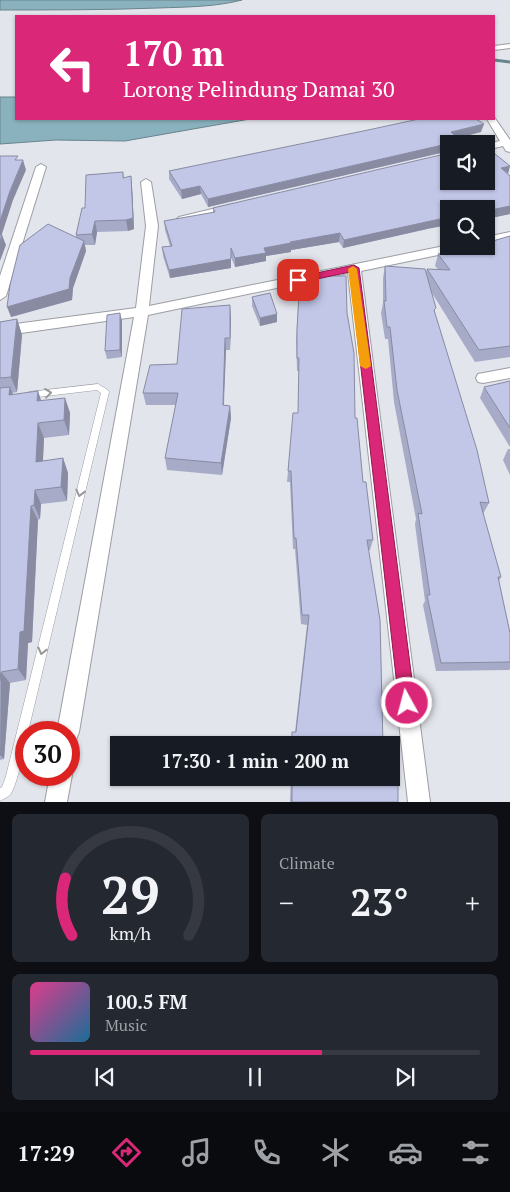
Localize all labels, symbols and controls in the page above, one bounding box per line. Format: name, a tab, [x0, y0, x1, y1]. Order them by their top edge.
text: 170 m	[123, 30, 224, 76]
icon: left	[40, 35, 105, 100]
text: Lorong Pelindung Damai 30	[123, 74, 395, 103]
map controls	[440, 135, 495, 255]
button: sound	[440, 135, 495, 190]
button: search	[440, 200, 495, 255]
pin	[277, 259, 319, 301]
icon: arrive	[284, 266, 312, 294]
one-way arrow	[45, 388, 53, 399]
one-way arrow	[75, 488, 86, 497]
one-way arrow	[37, 646, 48, 655]
position arrow	[380, 676, 432, 728]
speed limit sign: 30	[15, 721, 80, 786]
text: 17:30 · 1 min · 200 m	[161, 748, 349, 773]
text: Climate	[279, 852, 335, 874]
text: 29	[101, 860, 160, 929]
text: 23°	[350, 877, 409, 927]
text: −	[279, 884, 294, 921]
text: +	[465, 884, 480, 921]
text: km/h	[110, 921, 152, 945]
text: 100.5 FM	[105, 989, 187, 1014]
text: Music	[105, 1014, 147, 1036]
icon: previous	[91, 1063, 119, 1091]
icon: pause	[241, 1063, 269, 1091]
icon: next	[391, 1063, 419, 1091]
icon: directions	[109, 1135, 144, 1170]
icon: music	[179, 1135, 214, 1170]
icon: phone	[249, 1135, 284, 1170]
icon: climate	[318, 1135, 353, 1170]
icon: car	[388, 1135, 423, 1170]
icon: filters	[458, 1135, 493, 1170]
text: 17:29	[17, 1138, 75, 1167]

